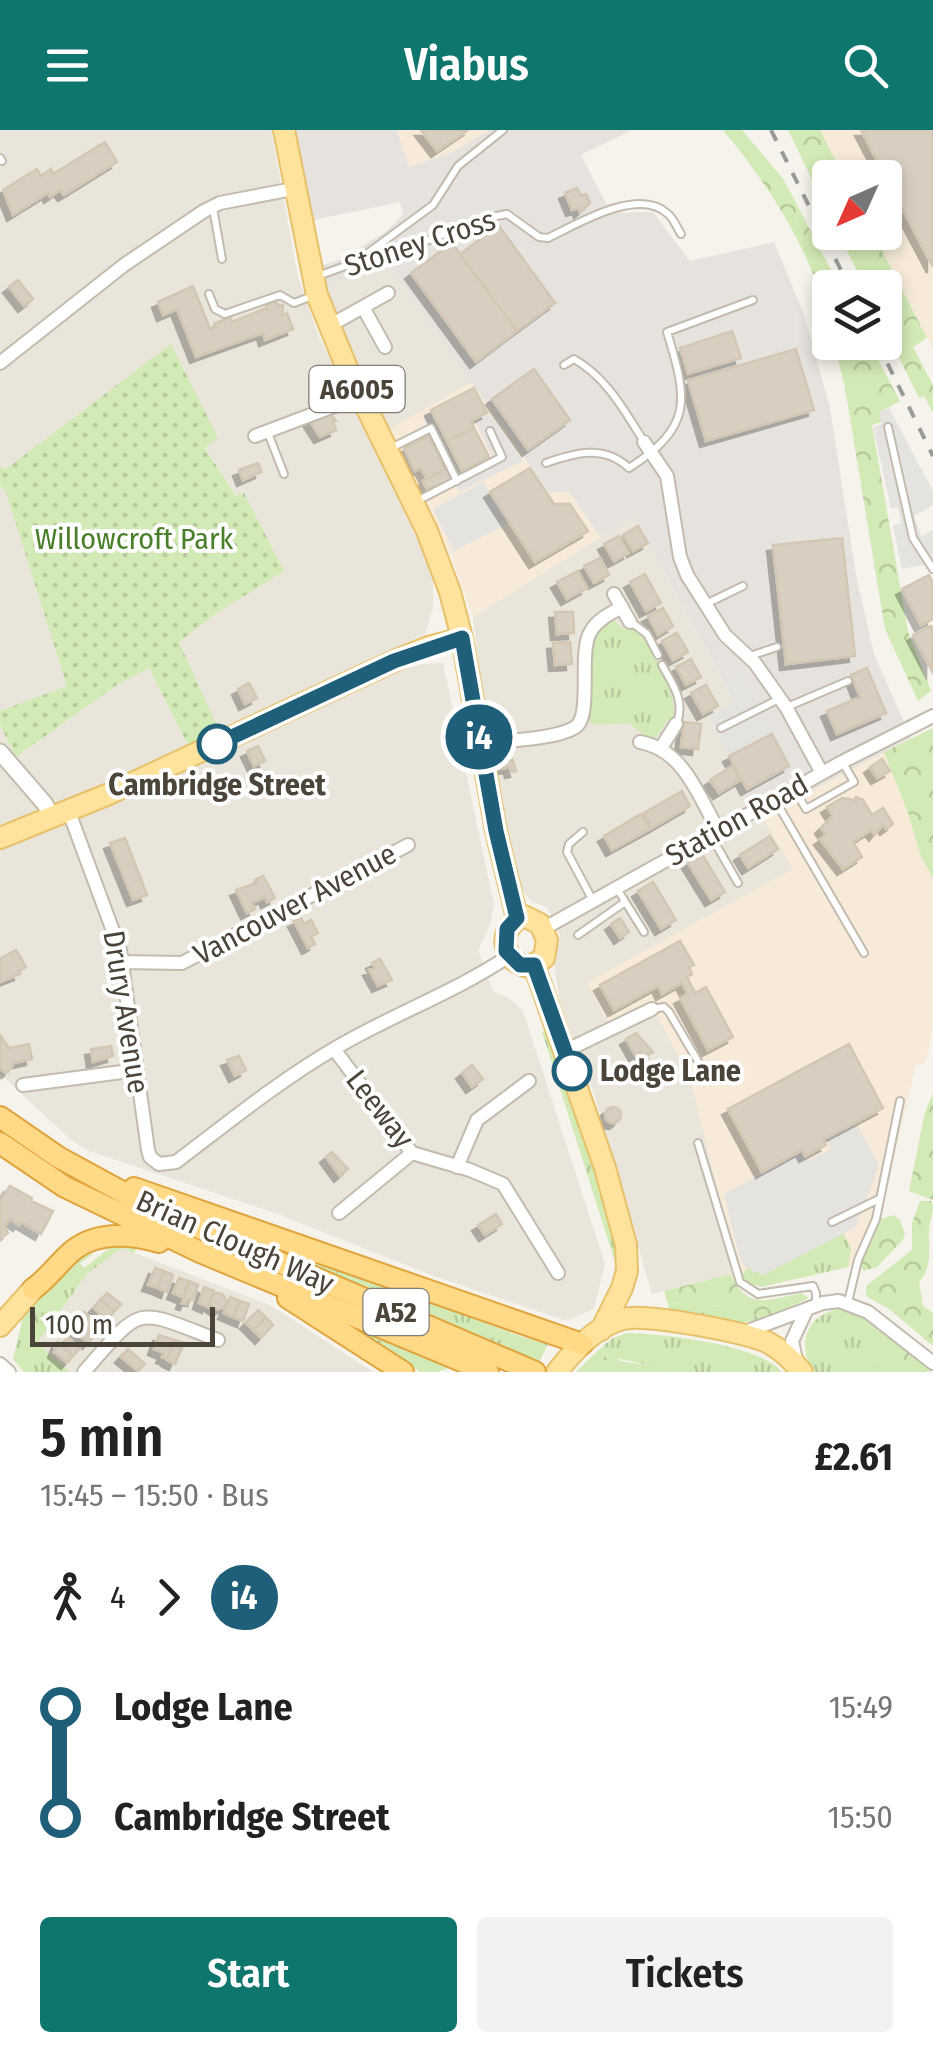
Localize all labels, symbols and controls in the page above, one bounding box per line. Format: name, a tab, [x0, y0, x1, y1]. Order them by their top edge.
icon: menu	[40, 38, 95, 93]
text: Viabus	[404, 38, 529, 92]
icon: search	[838, 38, 893, 93]
north arrow	[812, 160, 902, 250]
map controls	[812, 160, 902, 360]
street label: Stoney Cross	[340, 202, 500, 284]
button: layers	[812, 270, 902, 360]
road number: A6005	[310, 366, 404, 412]
park label: Willowcroft Park	[35, 521, 233, 557]
line badge: i4	[434, 704, 524, 770]
text: i4	[465, 716, 493, 758]
marker: Cambridge Street	[198, 725, 236, 763]
street label: Station Road	[659, 766, 815, 874]
place label: Cambridge Street	[108, 767, 326, 803]
street label: Vancouver Avenue	[188, 836, 402, 972]
street label: Drury Avenue	[95, 928, 157, 1096]
marker: Lodge Lane	[553, 1052, 591, 1090]
place label: Lodge Lane	[600, 1053, 741, 1089]
street label: Leeway	[338, 1063, 422, 1156]
street label: Brian Clough Way	[131, 1182, 340, 1302]
road number: A52	[364, 1289, 428, 1335]
scale bar	[30, 1302, 215, 1346]
text: 100 m	[45, 1308, 113, 1341]
text: 5 min	[40, 1405, 163, 1471]
text: £2.61	[814, 1434, 893, 1480]
text: 15:45 – 15:50 · Bus	[40, 1476, 269, 1514]
icon: walk	[40, 1570, 95, 1625]
icon: forward	[141, 1570, 196, 1625]
text: i4	[231, 1576, 258, 1618]
text: 4	[110, 1578, 126, 1616]
text: Lodge Lane	[114, 1684, 293, 1730]
text: 15:49	[829, 1688, 893, 1726]
text: Cambridge Street	[114, 1794, 390, 1840]
text: 15:50	[828, 1798, 893, 1836]
button: Start	[40, 1917, 457, 2032]
button: Tickets	[477, 1917, 893, 2032]

